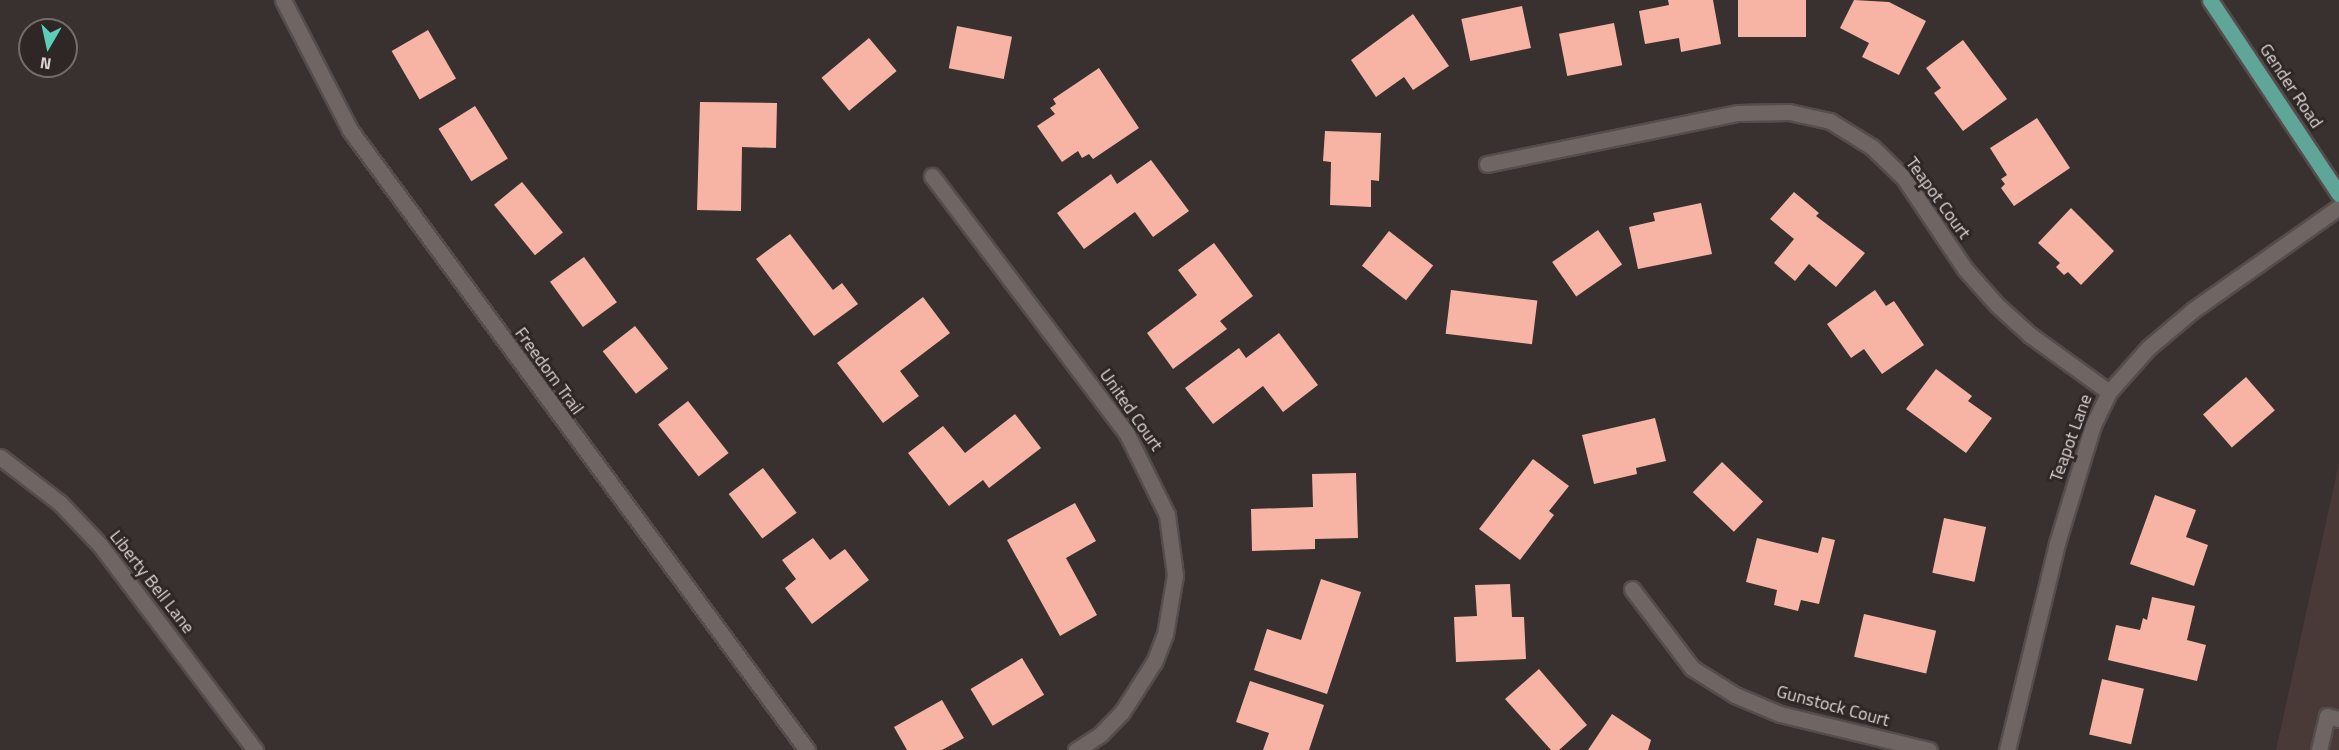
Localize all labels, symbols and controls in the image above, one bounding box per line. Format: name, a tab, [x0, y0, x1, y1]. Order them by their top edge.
north arrow	[18, 18, 78, 78]
street label: Gender Road	[2255, 39, 2327, 133]
text: N	[38, 51, 53, 77]
street label: Teapot Court	[1901, 153, 1975, 243]
street label: Freedom Trail	[510, 323, 588, 419]
street label: United Court	[1095, 365, 1167, 455]
street label: Teapot Lane	[2045, 391, 2097, 485]
street label: Liberty Bell Lane	[105, 526, 199, 638]
street label: Gunstock Court	[1774, 681, 1892, 731]

